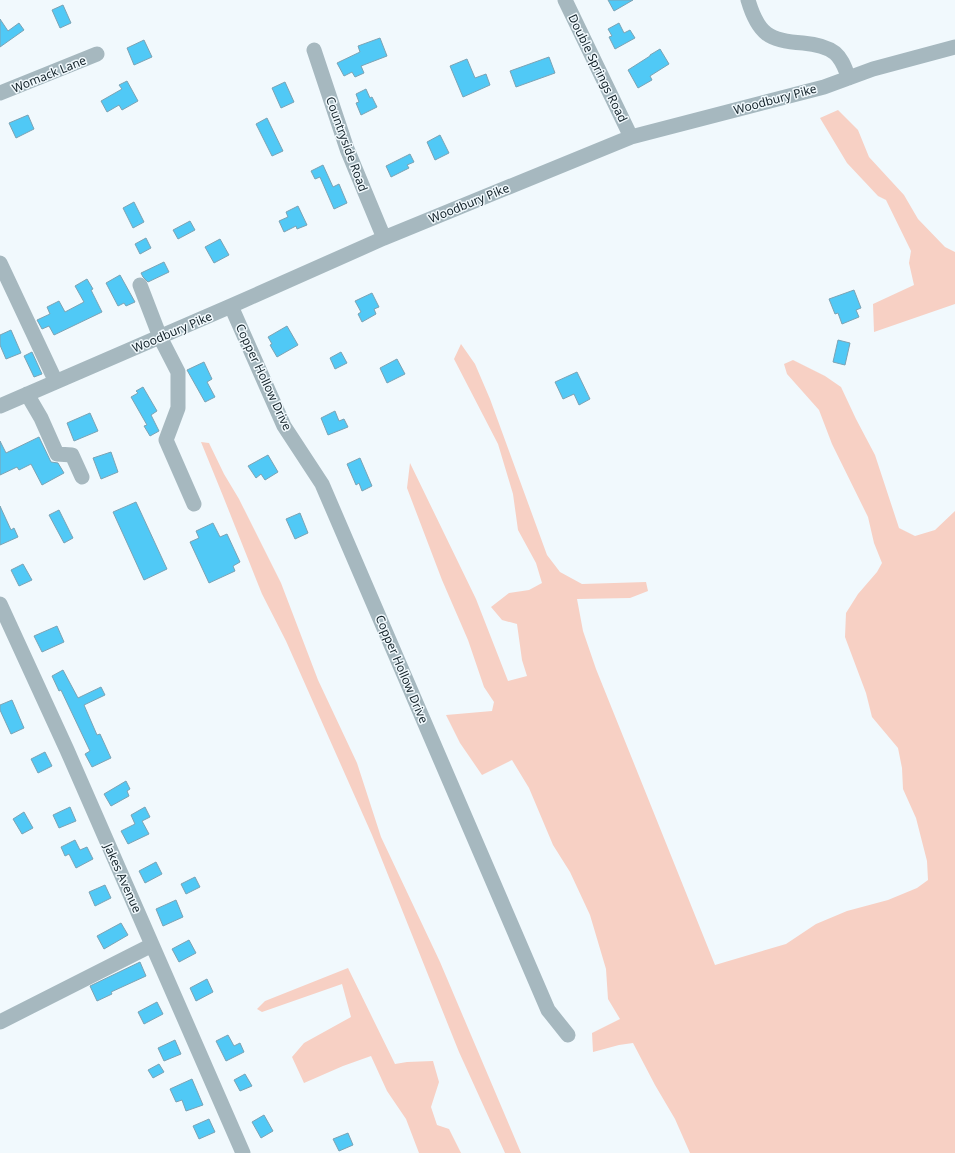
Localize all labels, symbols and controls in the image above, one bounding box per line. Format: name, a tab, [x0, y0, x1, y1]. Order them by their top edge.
street label: Double Springs Road	[564, 11, 632, 125]
street label: Womack Lane	[9, 51, 89, 97]
street label: Woodbury Pike	[732, 80, 819, 118]
street label: Countryside Road	[322, 94, 372, 194]
street label: Woodbury Pike	[426, 179, 512, 227]
street label: Woodbury Pike	[129, 307, 215, 357]
street label: Copper Hollow Drive	[232, 321, 296, 433]
street label: Copper Hollow Drive	[372, 612, 433, 726]
street label: Jakes Avenue	[100, 840, 146, 916]

